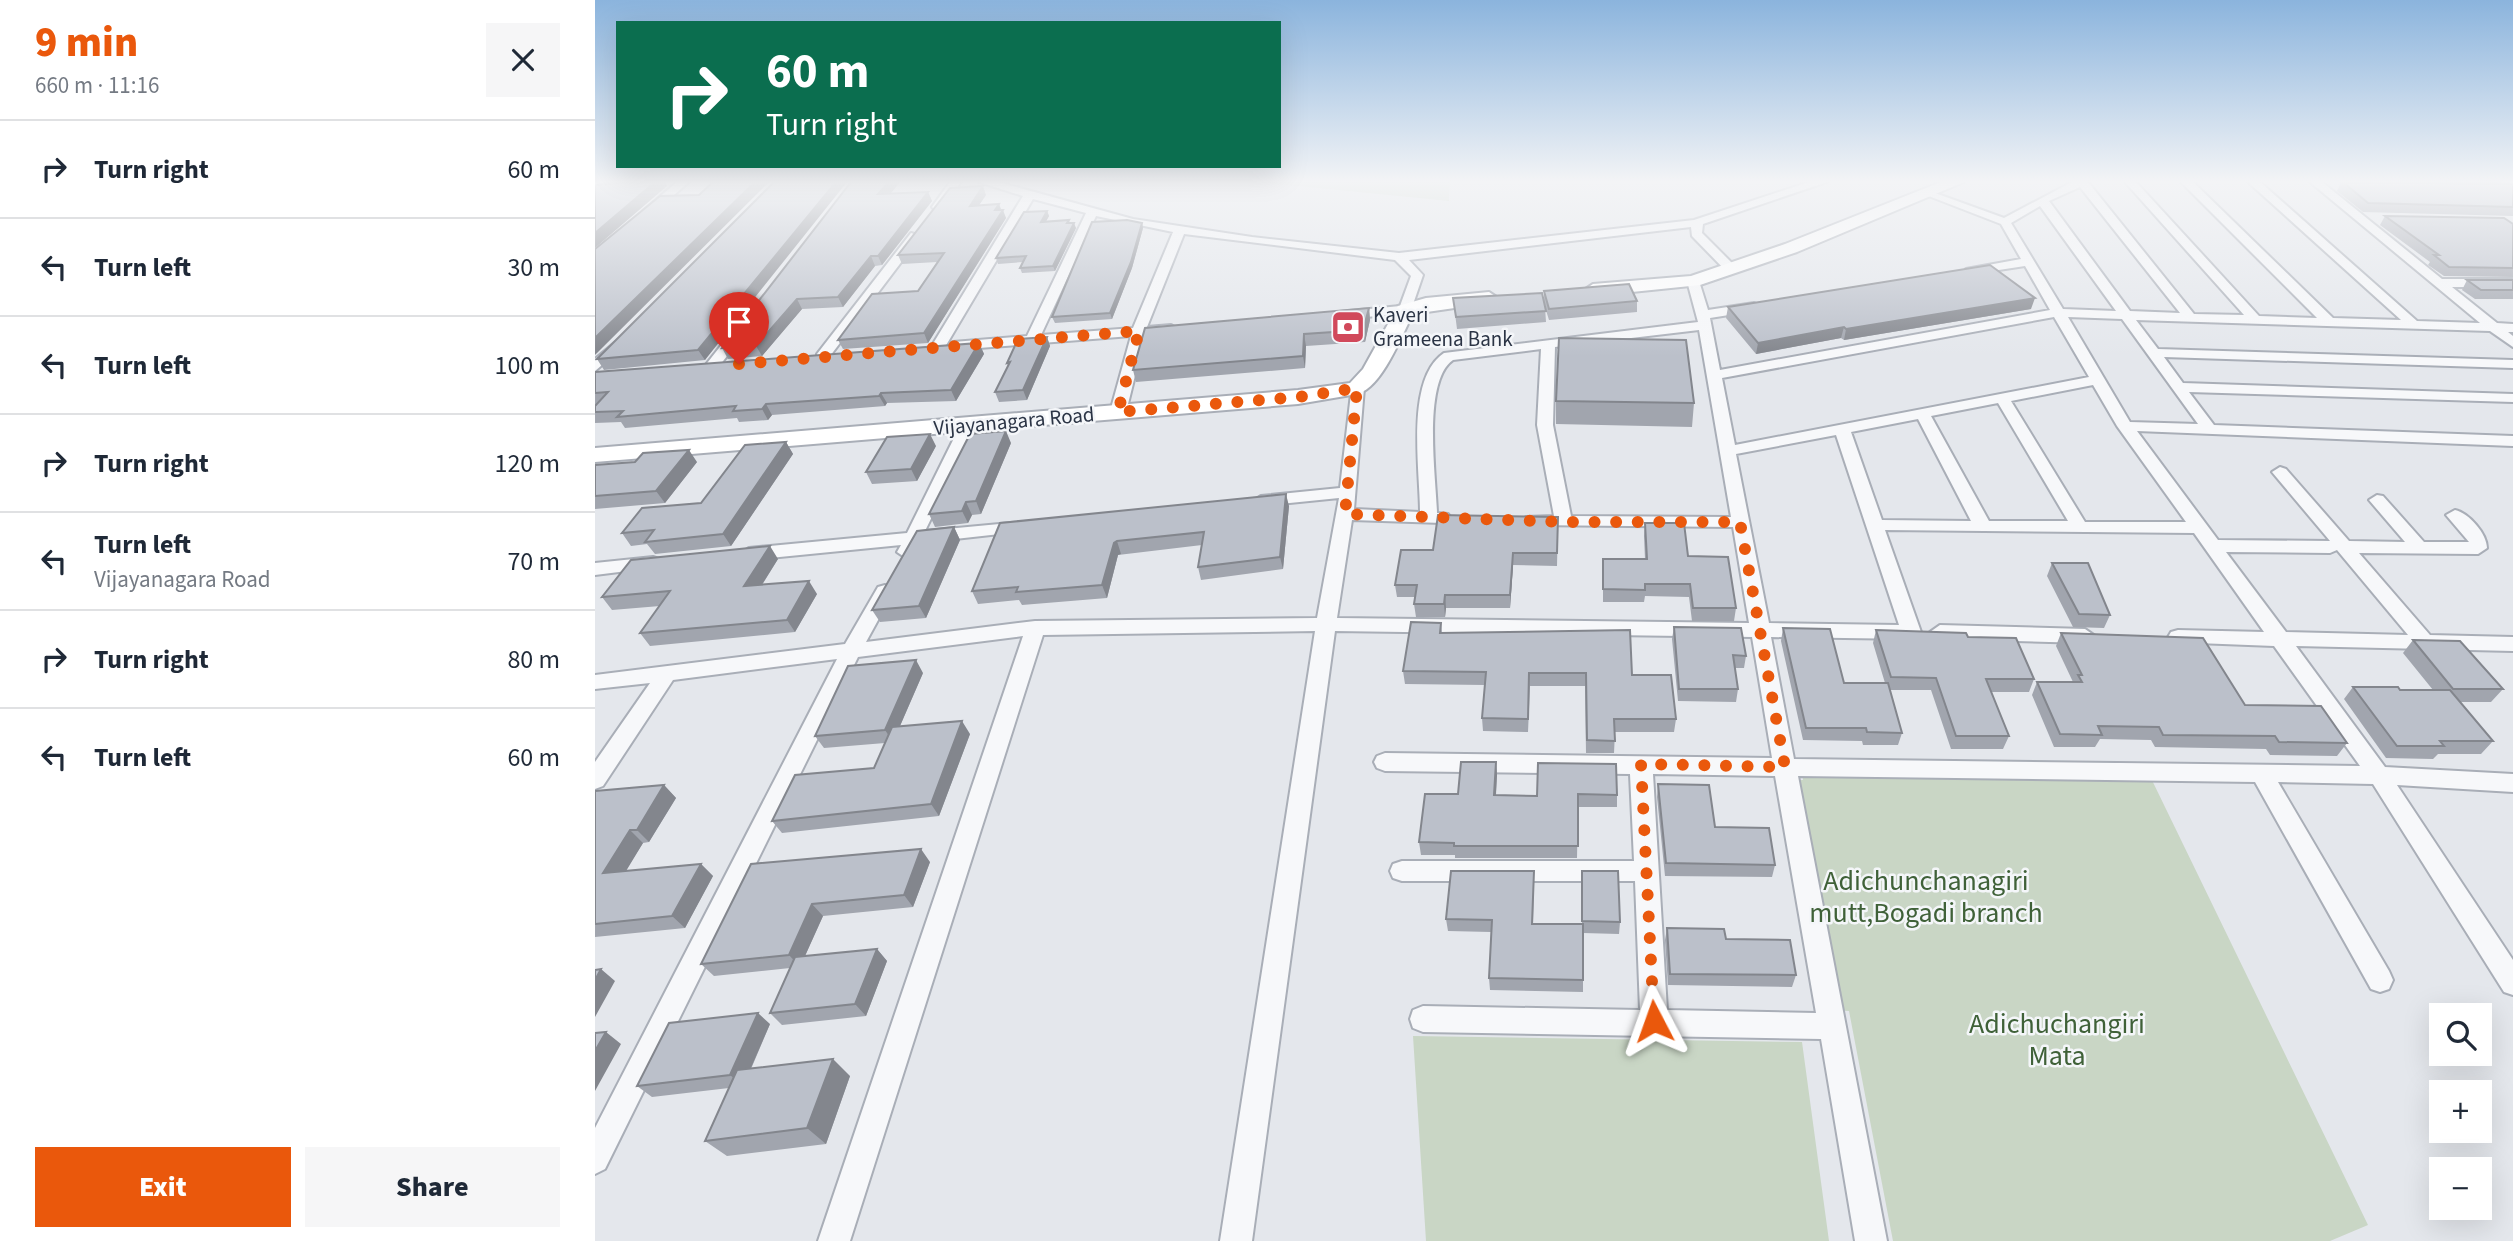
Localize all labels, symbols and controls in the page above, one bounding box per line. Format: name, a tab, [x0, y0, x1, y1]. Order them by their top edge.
text: 9 min	[35, 13, 138, 73]
button: close	[486, 23, 560, 97]
text: 60 m	[766, 37, 870, 107]
icon: right	[651, 49, 742, 140]
text: 660 m · 11:16	[35, 69, 159, 102]
text: Turn right	[766, 102, 897, 148]
icon: right	[35, 150, 73, 188]
text: Turn right	[94, 151, 209, 188]
text: 60 m	[507, 151, 560, 188]
icon: left	[35, 248, 73, 286]
text: Turn left	[94, 249, 191, 286]
text: 30 m	[507, 249, 560, 286]
pin	[709, 292, 769, 364]
place label: Kaveri Grameena Bank	[1373, 300, 1513, 354]
icon: arrive	[720, 303, 758, 341]
bank icon: Kaveri Grameena Bank	[1329, 308, 1367, 346]
icon: left	[35, 346, 73, 384]
text: Turn left	[94, 347, 191, 384]
text: 100 m	[494, 347, 560, 384]
street label: Vijayanagara Road	[932, 399, 1096, 443]
icon: right	[35, 444, 73, 482]
text: Turn right	[94, 445, 209, 482]
text: 120 m	[494, 445, 560, 482]
text: Turn left	[94, 526, 191, 563]
icon: left	[35, 542, 73, 580]
text: 70 m	[507, 543, 560, 580]
text: Vijayanagara Road	[94, 563, 271, 596]
icon: right	[35, 640, 73, 678]
text: Turn right	[94, 641, 209, 678]
text: 80 m	[507, 641, 560, 678]
icon: left	[35, 738, 73, 776]
text: Turn left	[94, 739, 191, 776]
text: 60 m	[507, 739, 560, 776]
park label: Adichunchanagiri mutt,Bogadi branch	[1809, 861, 2043, 933]
position arrow	[1617, 984, 1691, 1058]
map controls	[2429, 1003, 2492, 1220]
button: search	[2429, 1003, 2492, 1066]
park label: Adichuchangiri Mata	[1969, 1004, 2145, 1076]
button: +	[2429, 1080, 2492, 1143]
button: Exit	[35, 1147, 291, 1227]
button: Share	[305, 1147, 560, 1227]
button: −	[2429, 1157, 2492, 1220]

